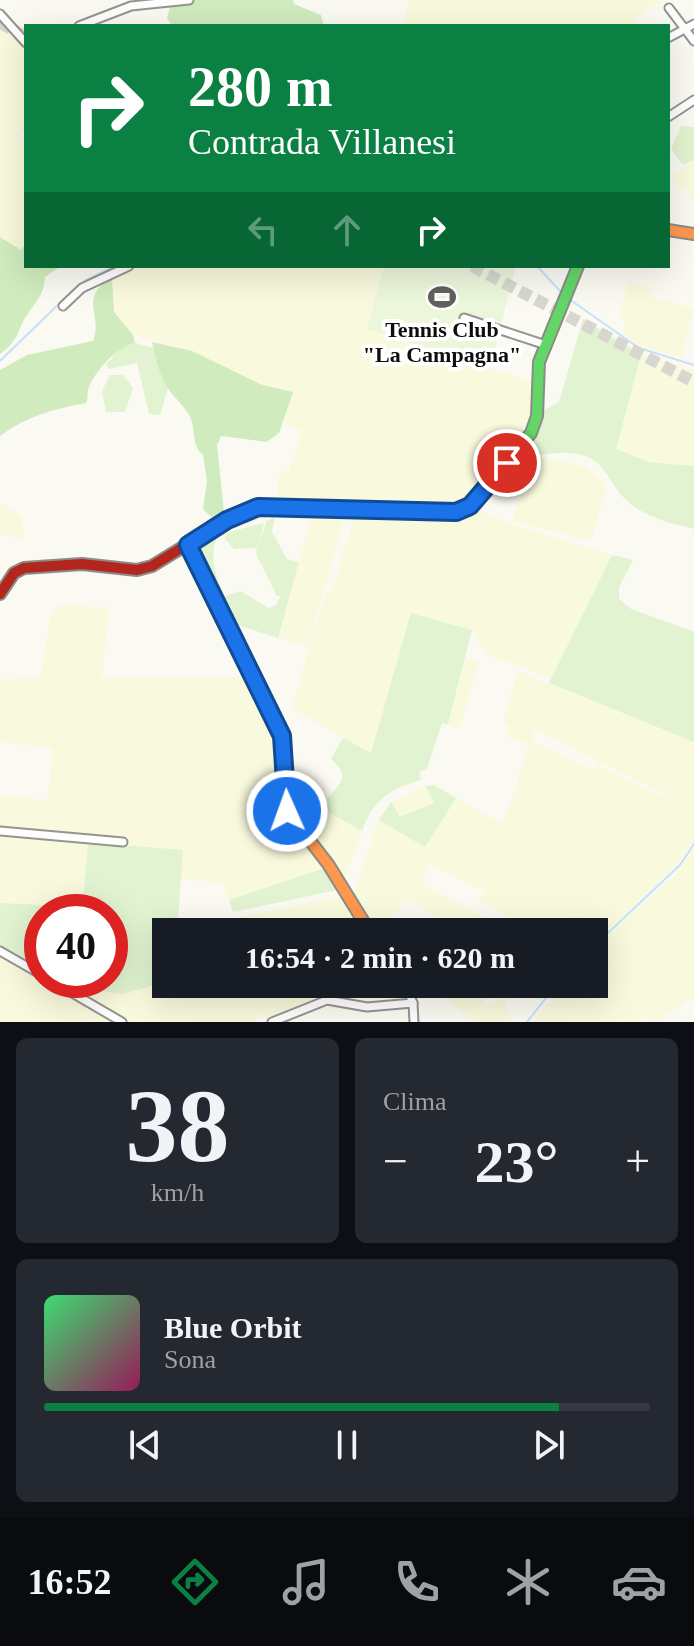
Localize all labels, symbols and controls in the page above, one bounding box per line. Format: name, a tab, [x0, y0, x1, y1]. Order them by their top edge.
icon: right	[56, 56, 160, 160]
text: 280 m	[188, 56, 333, 118]
text: Contrada Villanesi	[188, 122, 456, 162]
icon: left	[241, 208, 285, 252]
icon: ahead	[325, 208, 369, 252]
icon: right	[409, 208, 453, 252]
sports icon: Tennis Club "La Campagna"	[427, 282, 457, 312]
place label: Tennis Club "La Campagna"	[363, 317, 521, 367]
pin	[473, 429, 541, 497]
icon: arrive	[485, 441, 529, 485]
position arrow	[245, 769, 329, 853]
speed limit sign: 40	[24, 894, 128, 998]
text: 16:54 · 2 min · 620 m	[245, 941, 515, 974]
text: 38	[126, 1068, 230, 1183]
text: Clima	[383, 1087, 447, 1116]
text: 23°	[475, 1129, 559, 1195]
text: −	[383, 1137, 408, 1186]
text: +	[625, 1137, 650, 1186]
text: km/h	[151, 1178, 204, 1207]
text: Blue Orbit	[164, 1311, 302, 1344]
text: Sona	[164, 1345, 216, 1374]
icon: previous	[123, 1423, 167, 1467]
icon: pause	[325, 1423, 369, 1467]
icon: next	[527, 1423, 571, 1467]
icon: directions	[167, 1554, 223, 1610]
icon: music	[278, 1554, 334, 1610]
icon: phone	[389, 1554, 445, 1610]
icon: climate	[500, 1554, 556, 1610]
icon: car	[611, 1554, 667, 1610]
text: 16:52	[28, 1562, 112, 1602]

